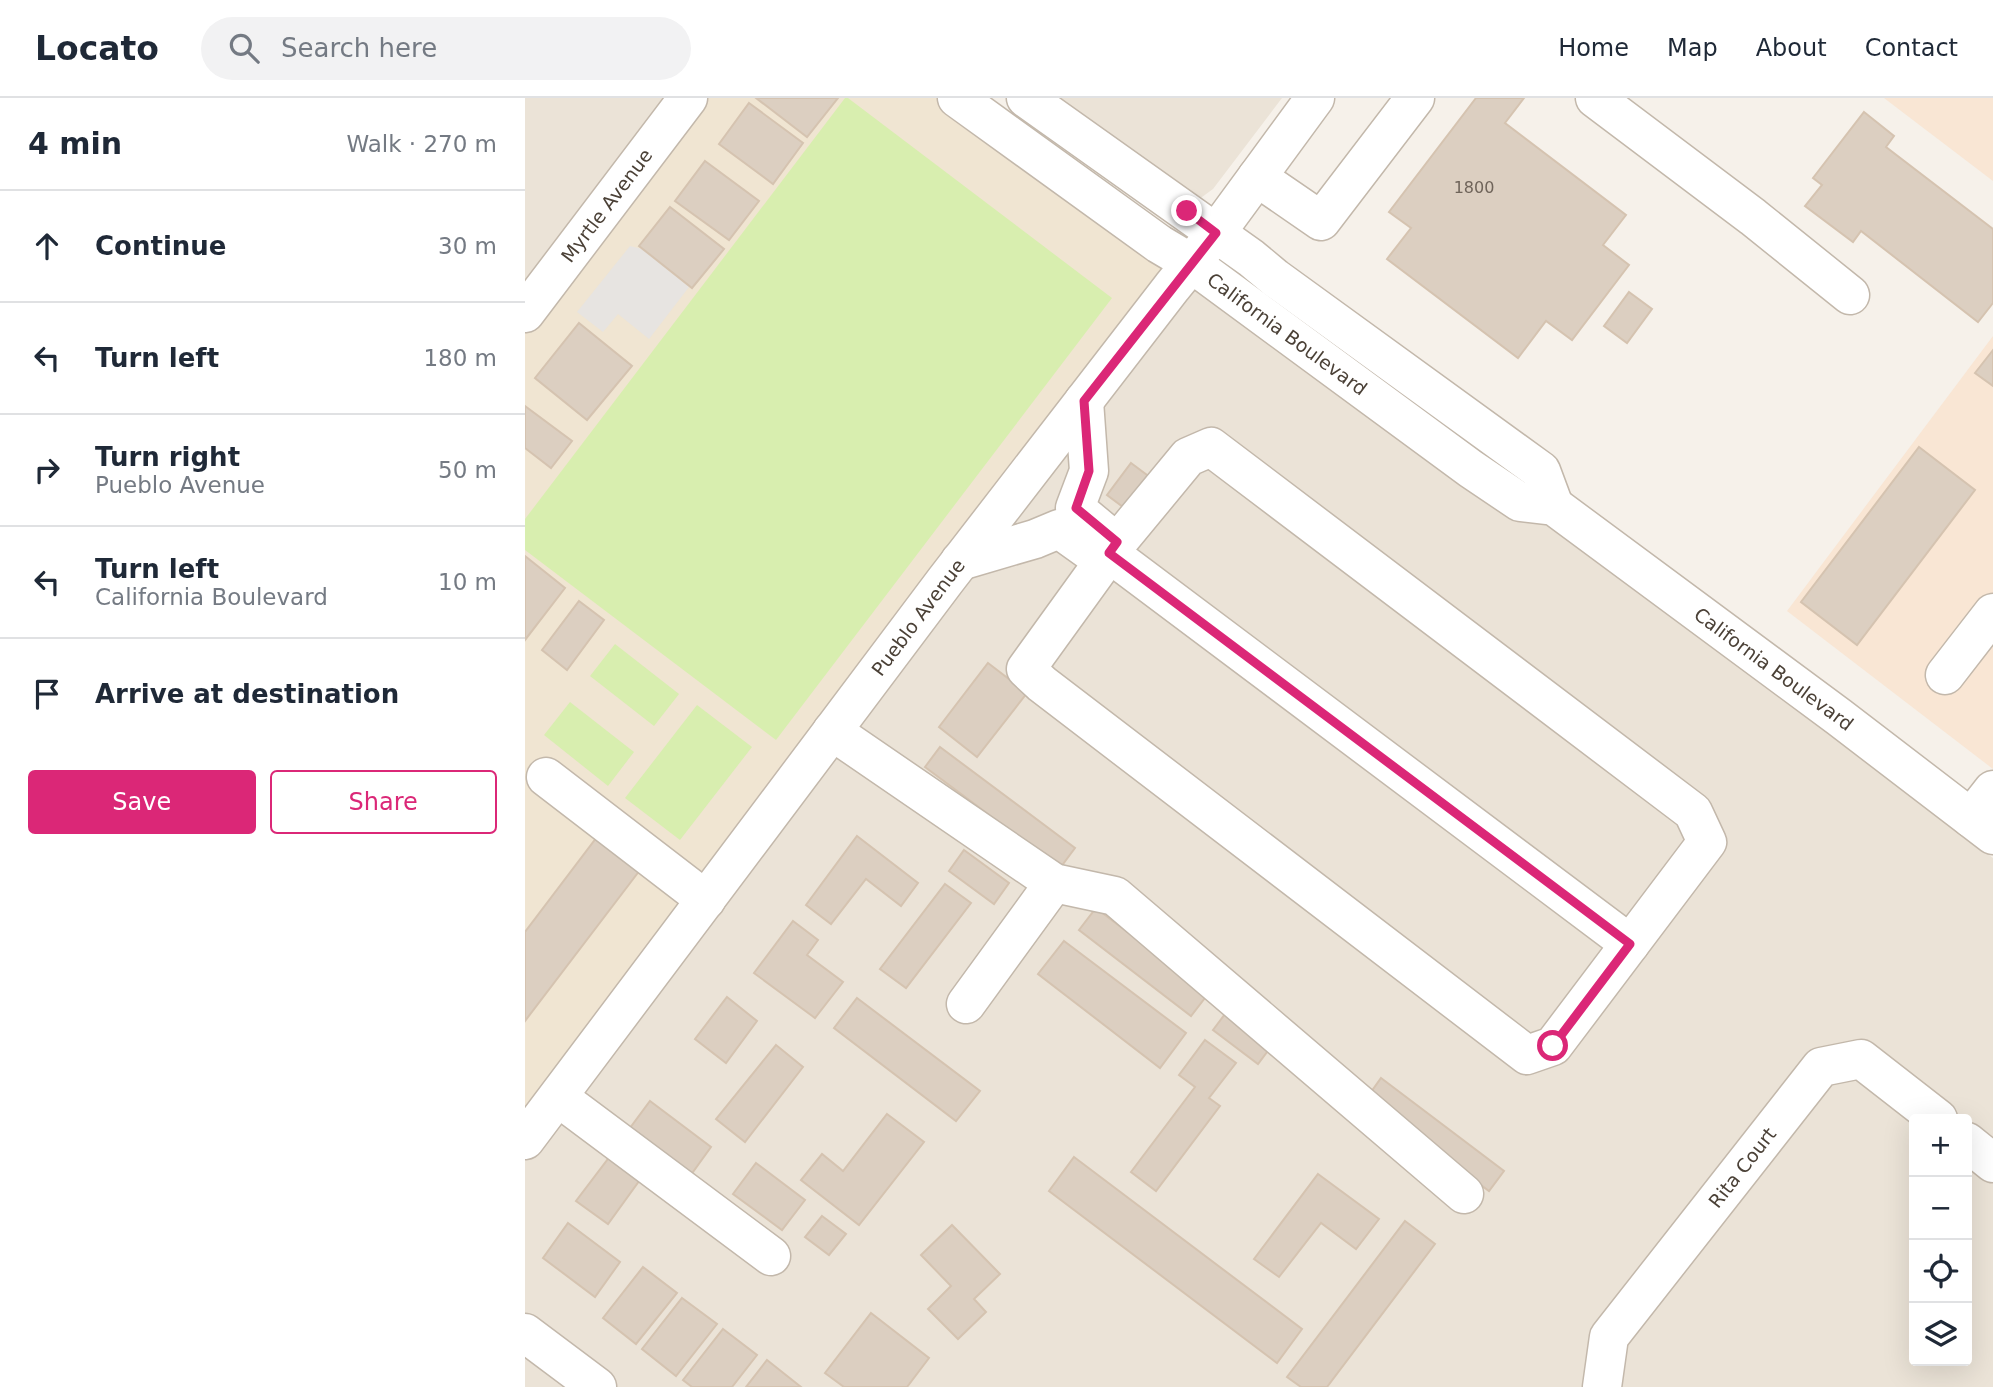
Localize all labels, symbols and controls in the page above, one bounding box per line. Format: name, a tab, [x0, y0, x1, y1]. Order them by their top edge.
search box	[201, 17, 691, 80]
text: Locato	[35, 29, 159, 68]
icon: search	[225, 29, 263, 67]
text: Search here	[281, 33, 437, 63]
text: Home	[1558, 34, 1629, 62]
text: Map	[1667, 34, 1718, 62]
text: About	[1756, 34, 1827, 62]
text: Contact	[1865, 34, 1958, 62]
text: 4 min	[28, 126, 122, 161]
text: Walk · 270 m	[346, 131, 497, 157]
street label: Myrtle Avenue	[557, 144, 657, 266]
house number: 1800	[1454, 178, 1494, 197]
route end	[1171, 195, 1202, 226]
icon: ahead	[28, 227, 66, 265]
text: Continue	[95, 231, 226, 261]
text: 30 m	[438, 233, 497, 259]
street label: California Boulevard	[1203, 268, 1371, 400]
icon: left	[28, 339, 66, 377]
text: Turn left	[95, 343, 219, 373]
text: 180 m	[423, 345, 497, 371]
text: Turn right	[95, 442, 240, 472]
icon: right	[28, 451, 66, 489]
text: 50 m	[438, 457, 497, 483]
text: Pueblo Avenue	[95, 472, 265, 498]
text: Turn left	[95, 554, 219, 584]
street label: Pueblo Avenue	[867, 554, 969, 680]
icon: left	[28, 563, 66, 601]
text: 10 m	[438, 569, 497, 595]
text: California Boulevard	[95, 584, 328, 610]
street label: California Boulevard	[1690, 603, 1858, 735]
icon: arrive	[28, 675, 66, 713]
text: Arrive at destination	[95, 679, 399, 709]
button: Save	[28, 770, 256, 834]
button: Share	[270, 770, 497, 834]
route start	[1537, 1030, 1568, 1061]
map controls	[1909, 1114, 1972, 1366]
button: +	[1909, 1114, 1972, 1177]
street label: Rita Court	[1704, 1123, 1780, 1212]
button: −	[1909, 1177, 1972, 1240]
button: locate	[1909, 1240, 1972, 1303]
button: layers	[1909, 1303, 1972, 1366]

